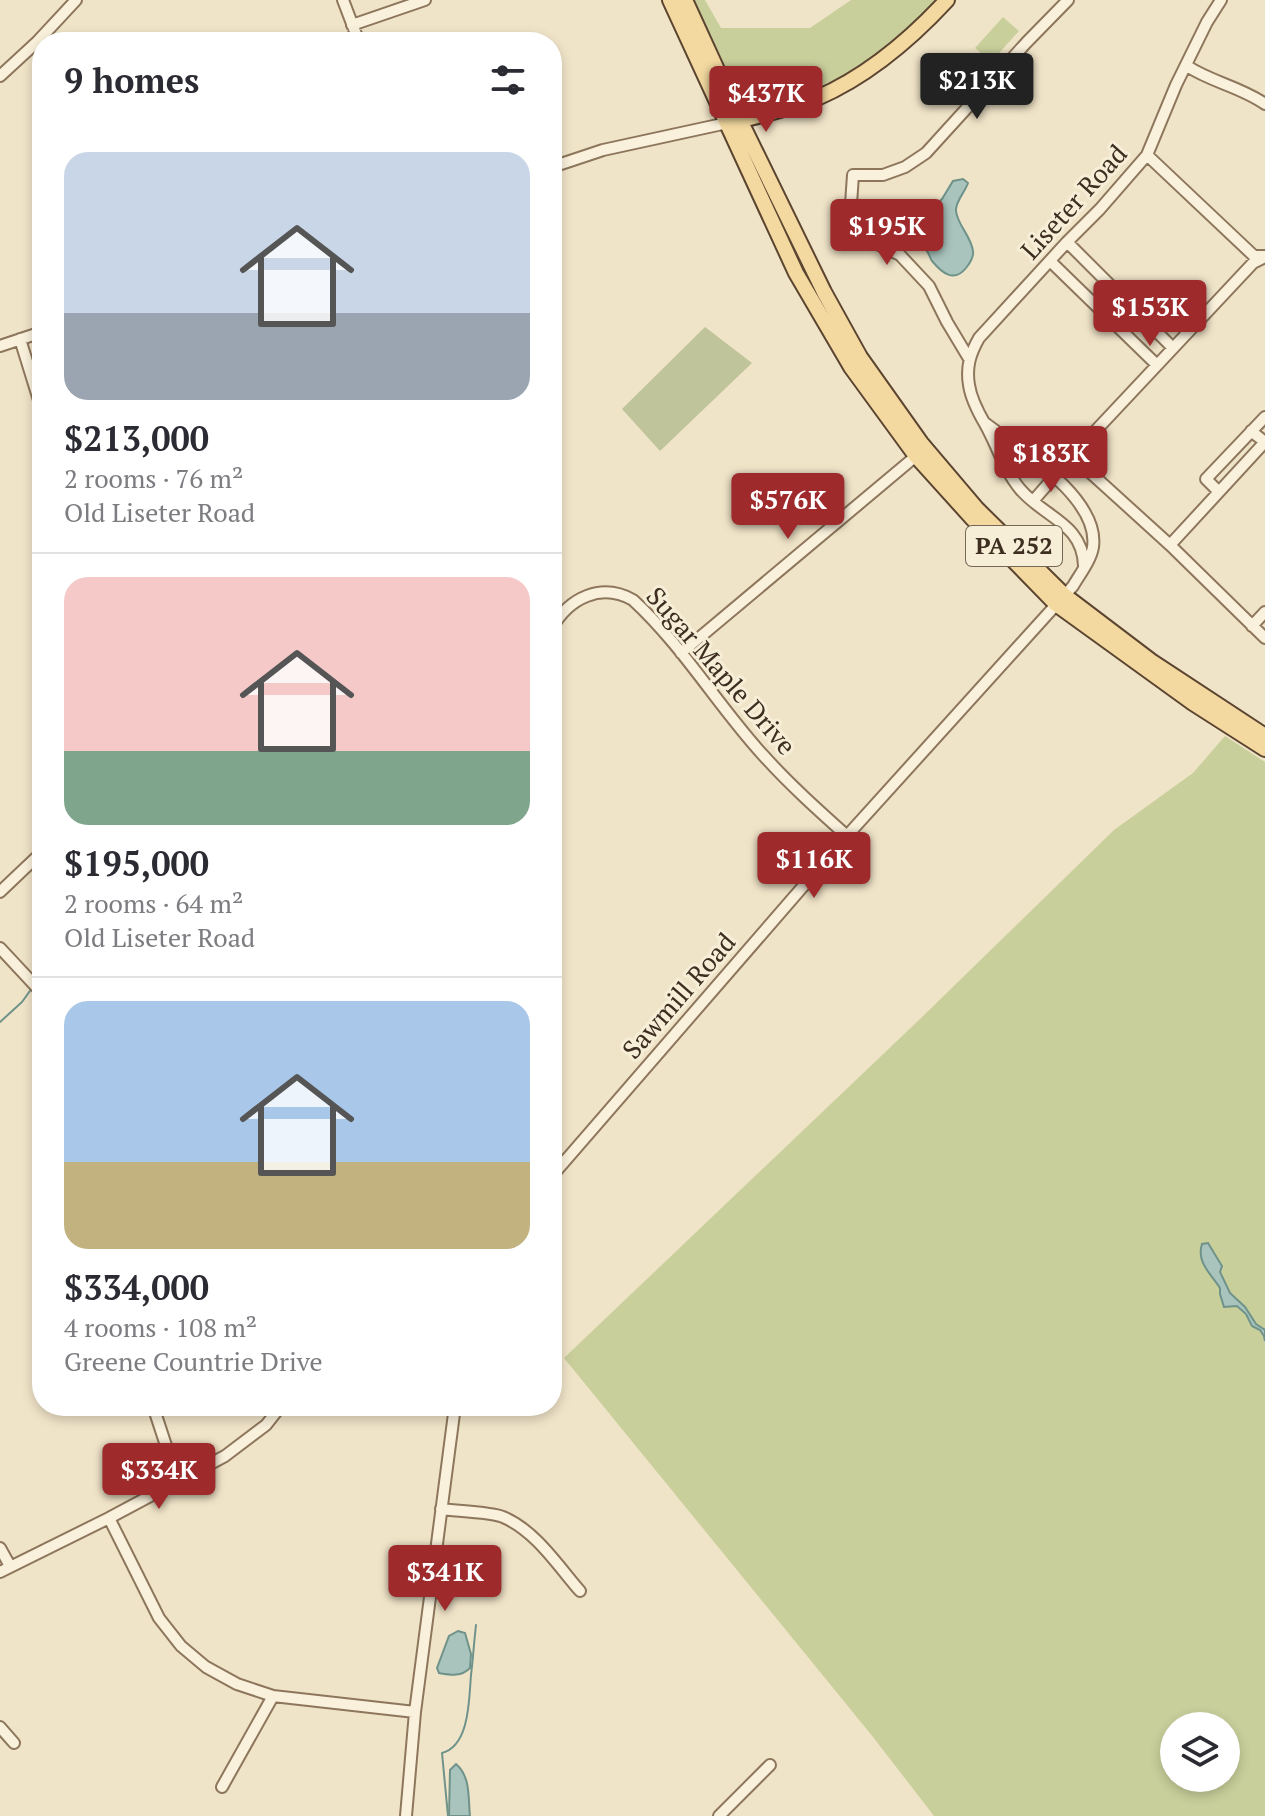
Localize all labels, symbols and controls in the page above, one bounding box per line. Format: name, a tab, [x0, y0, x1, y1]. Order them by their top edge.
pin: $213K	[921, 53, 1033, 121]
text: 9 homes	[64, 58, 199, 103]
icon: filters	[486, 58, 530, 102]
text: $213K	[938, 62, 1016, 96]
pin: $437K	[710, 66, 822, 134]
text: $437K	[727, 75, 805, 109]
street label: Liseter Road	[1013, 137, 1134, 266]
pin: $195K	[831, 199, 943, 267]
icon: home	[225, 204, 369, 348]
text: $195K	[848, 208, 926, 242]
pin: $153K	[1094, 280, 1206, 348]
text: $153K	[1111, 289, 1189, 323]
text: $213,000	[64, 416, 209, 461]
pin: $183K	[995, 426, 1107, 494]
text: $183K	[1012, 435, 1090, 469]
text: 2 rooms · 76 m²	[64, 461, 243, 495]
pin: $576K	[732, 473, 844, 541]
text: $576K	[749, 482, 827, 516]
text: Old Liseter Road	[64, 495, 255, 529]
road number: PA 252	[966, 526, 1062, 566]
street label: Sugar Maple Drive	[640, 579, 804, 761]
icon: home	[225, 629, 369, 773]
pin: $116K	[758, 832, 870, 900]
text: $195,000	[64, 841, 209, 886]
text: $116K	[775, 841, 853, 875]
text: 2 rooms · 64 m²	[64, 886, 243, 920]
text: Old Liseter Road	[64, 920, 255, 954]
street label: Sawmill Road	[614, 925, 742, 1065]
icon: home	[225, 1053, 369, 1197]
text: $334,000	[64, 1265, 209, 1310]
text: 4 rooms · 108 m²	[64, 1310, 257, 1344]
text: Greene Countrie Drive	[64, 1344, 323, 1378]
pin: $334K	[103, 1443, 215, 1511]
text: $334K	[120, 1452, 198, 1486]
pin: $341K	[389, 1545, 501, 1613]
text: $341K	[406, 1554, 484, 1588]
map controls	[1160, 1712, 1240, 1792]
button: layers	[1160, 1712, 1240, 1792]

